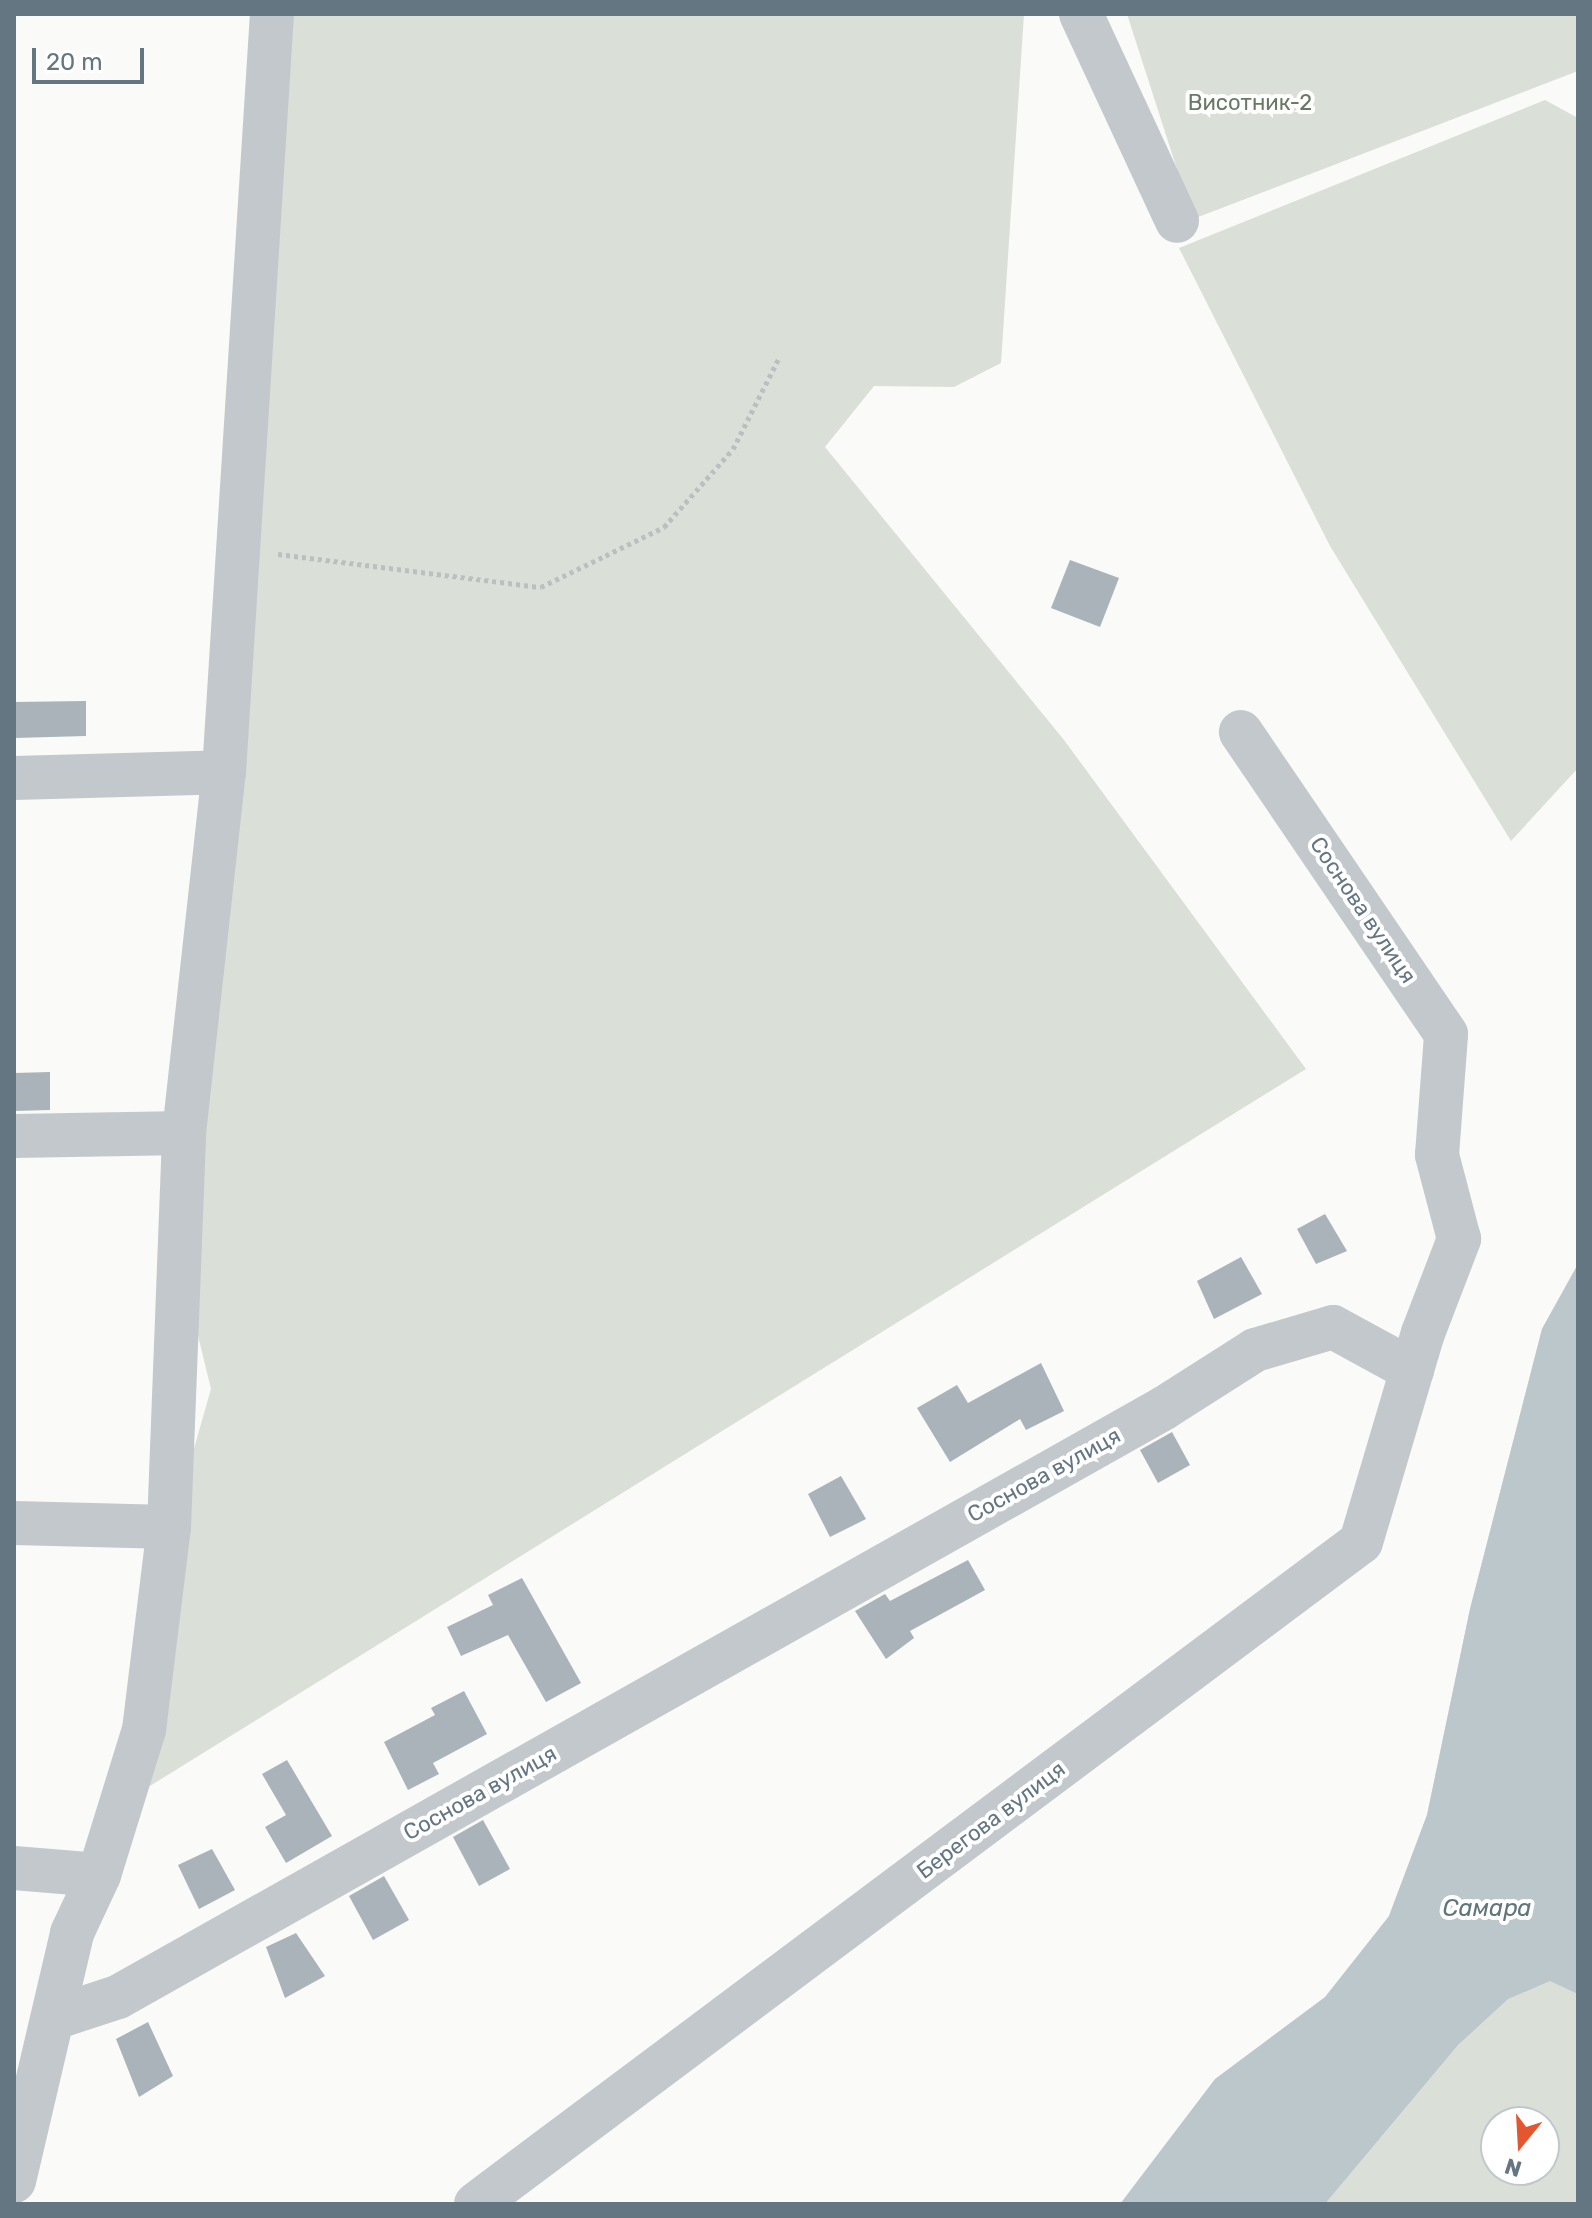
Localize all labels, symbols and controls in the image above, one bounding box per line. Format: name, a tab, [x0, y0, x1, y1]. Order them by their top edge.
scale bar	[36, 32, 148, 82]
text: 20 m	[46, 48, 103, 76]
park label: Висотник-2	[1188, 90, 1312, 116]
street label: Соснова вулиця	[1304, 832, 1422, 988]
street label: Соснова вулиця	[963, 1422, 1125, 1528]
street label: Соснова вулиця	[399, 1740, 561, 1846]
street label: Берегова вулиця	[912, 1756, 1070, 1884]
water label: Самара	[1443, 1895, 1531, 1923]
north arrow	[1480, 2106, 1560, 2186]
text: N	[1501, 2152, 1525, 2183]

